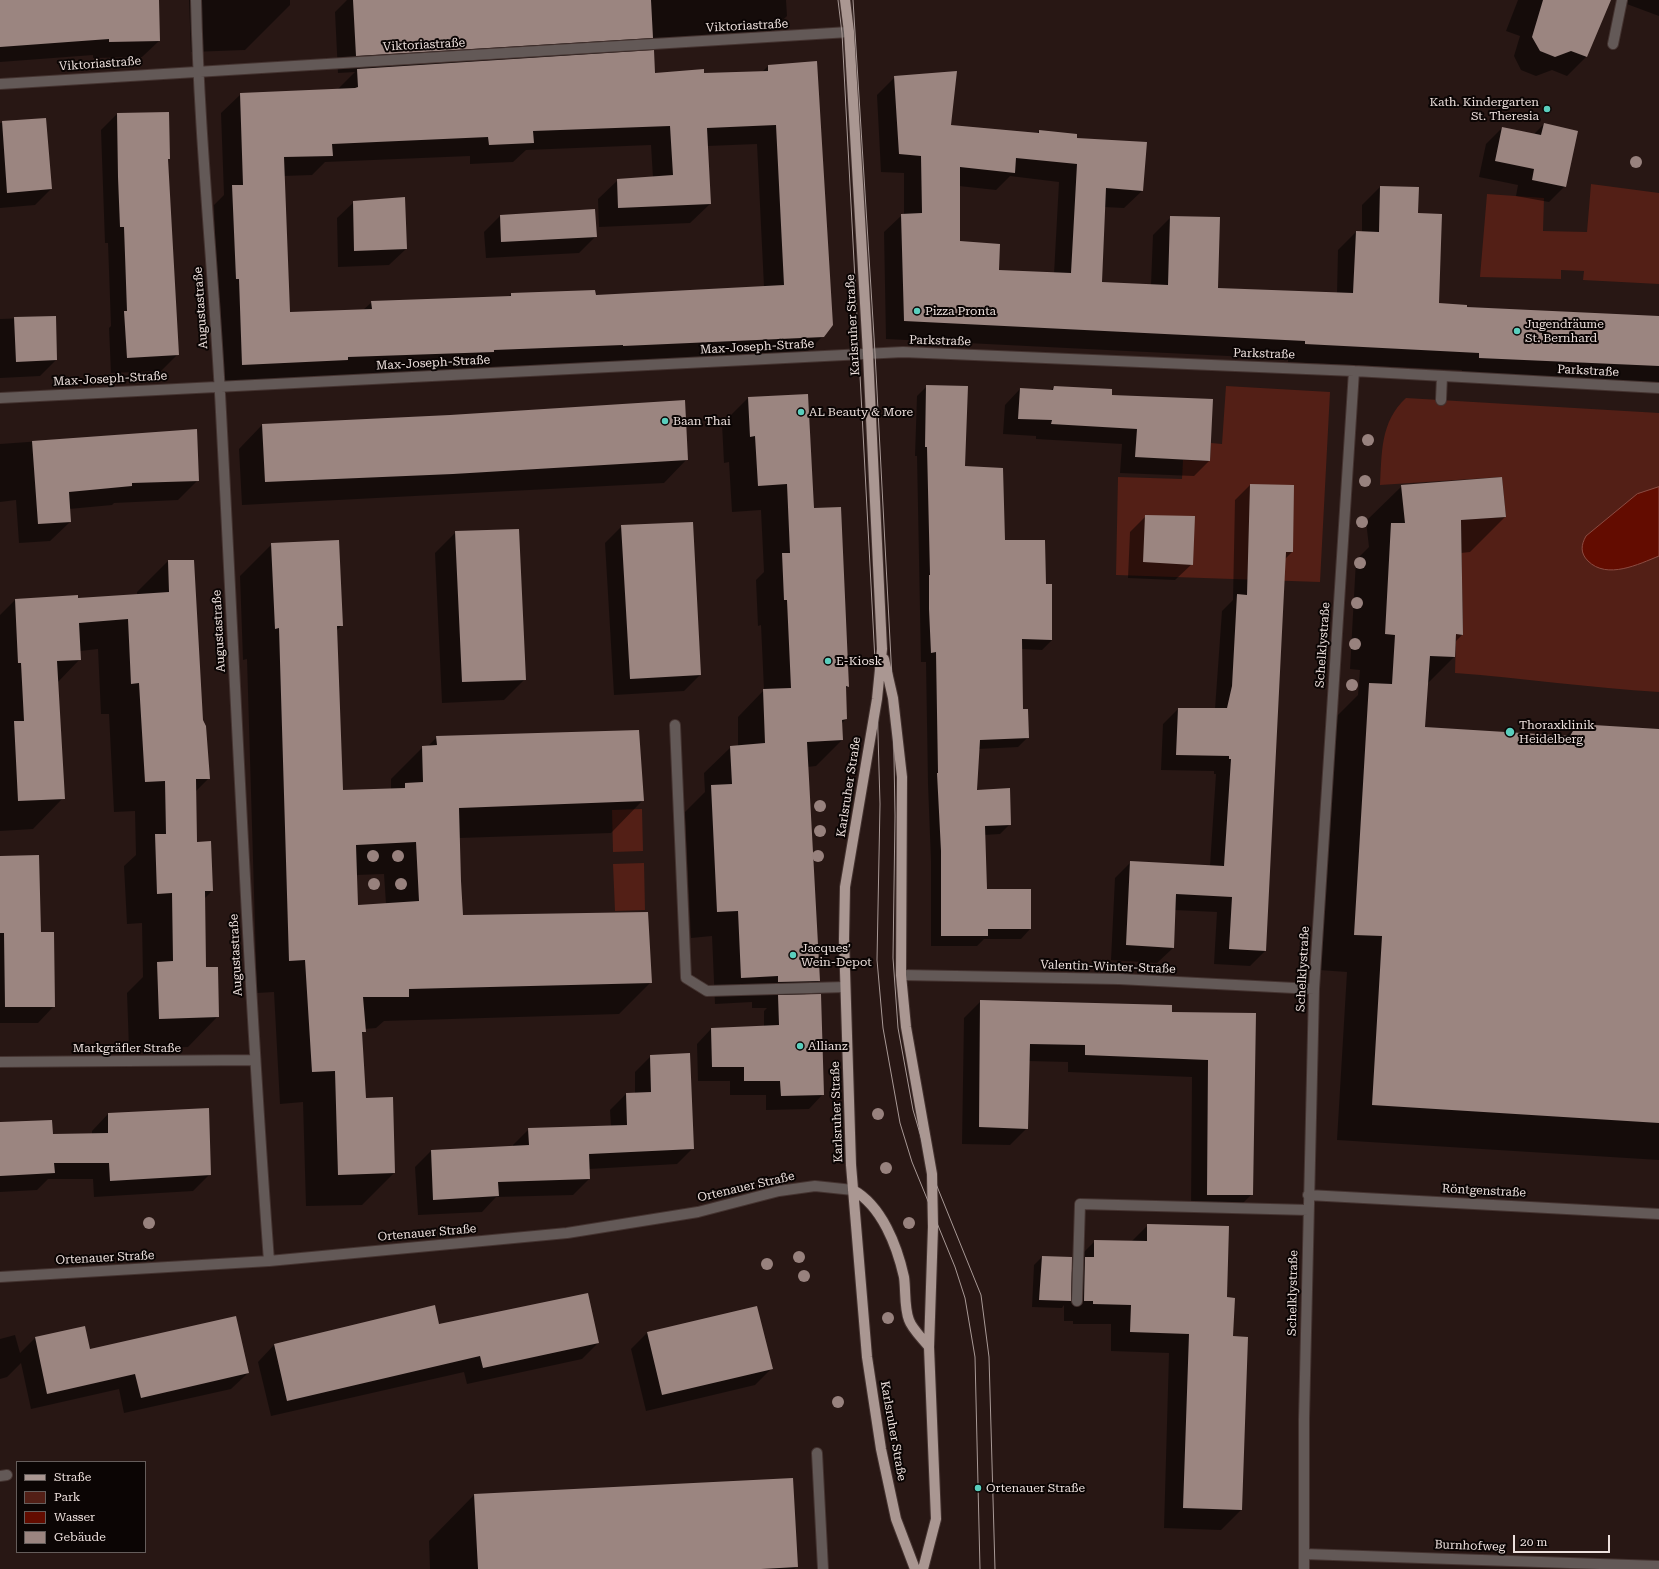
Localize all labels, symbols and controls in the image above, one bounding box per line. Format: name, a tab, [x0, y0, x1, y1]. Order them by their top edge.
street label: Viktoriastraße	[705, 17, 789, 35]
street label: Viktoriastraße	[382, 36, 466, 54]
street label: Viktoriastraße	[58, 54, 142, 74]
place label: Kath. Kindergarten St. Theresia	[1429, 95, 1539, 123]
marker: Kath. Kindergarten St. Theresia	[1542, 104, 1552, 114]
street label: Augustastraße	[191, 266, 211, 350]
street label: Karlsruher Straße	[843, 274, 863, 376]
place label: Pizza Pronta	[925, 304, 996, 318]
marker: Pizza Pronta	[912, 306, 922, 316]
place label: Jugendräume St. Bernhard	[1525, 317, 1604, 345]
marker: Jugendräume St. Bernhard	[1512, 326, 1522, 336]
street label: Parkstraße	[909, 333, 971, 349]
street label: Max-Joseph-Straße	[700, 337, 814, 357]
street label: Parkstraße	[1233, 346, 1295, 362]
street label: Max-Joseph-Straße	[376, 353, 490, 373]
street label: Parkstraße	[1557, 362, 1619, 380]
street label: Max-Joseph-Straße	[53, 369, 167, 389]
place label: AL Beauty & More	[809, 405, 913, 419]
marker: AL Beauty & More	[796, 407, 806, 417]
place label: Baan Thai	[673, 414, 731, 428]
marker: Baan Thai	[660, 416, 670, 426]
street label: Augustastraße	[210, 590, 228, 672]
street label: Schelklystraße	[1313, 602, 1333, 688]
place label: E-Kiosk	[836, 654, 882, 668]
marker: E-Kiosk	[823, 656, 833, 666]
place label: Thoraxklinik Heidelberg	[1519, 718, 1595, 746]
marker: Thoraxklinik Heidelberg	[1504, 726, 1516, 738]
street label: Karlsruher Straße	[834, 736, 864, 838]
street label: Augustastraße	[227, 914, 245, 996]
street label: Schelklystraße	[1294, 926, 1312, 1012]
place label: Jacques’ Wein-Depot	[801, 941, 872, 969]
marker: Jacques’ Wein-Depot	[788, 950, 798, 960]
street label: Valentin-Winter-Straße	[1040, 957, 1176, 977]
place label: Allianz	[808, 1039, 848, 1053]
street label: Markgräfler Straße	[73, 1041, 181, 1055]
marker: Allianz	[795, 1041, 805, 1051]
street label: Karlsruher Straße	[828, 1061, 846, 1163]
street label: Ortenauer Straße	[696, 1169, 796, 1205]
street label: Röntgenstraße	[1442, 1182, 1526, 1200]
street label: Ortenauer Straße	[377, 1222, 477, 1244]
street label: Ortenauer Straße	[55, 1248, 155, 1268]
street label: Schelklystraße	[1285, 1250, 1301, 1336]
street label: Karlsruher Straße	[877, 1380, 909, 1482]
legend	[16, 1461, 146, 1553]
text: Straße	[54, 1470, 91, 1484]
place label: Ortenauer Straße	[986, 1481, 1085, 1495]
marker: Ortenauer Straße	[973, 1483, 983, 1493]
text: Park	[54, 1490, 80, 1504]
text: Wasser	[54, 1510, 95, 1524]
scale bar	[1515, 1527, 1612, 1553]
text: Gebäude	[54, 1530, 106, 1544]
text: 20 m	[1520, 1535, 1547, 1549]
street label: Burnhofweg	[1434, 1538, 1506, 1554]

